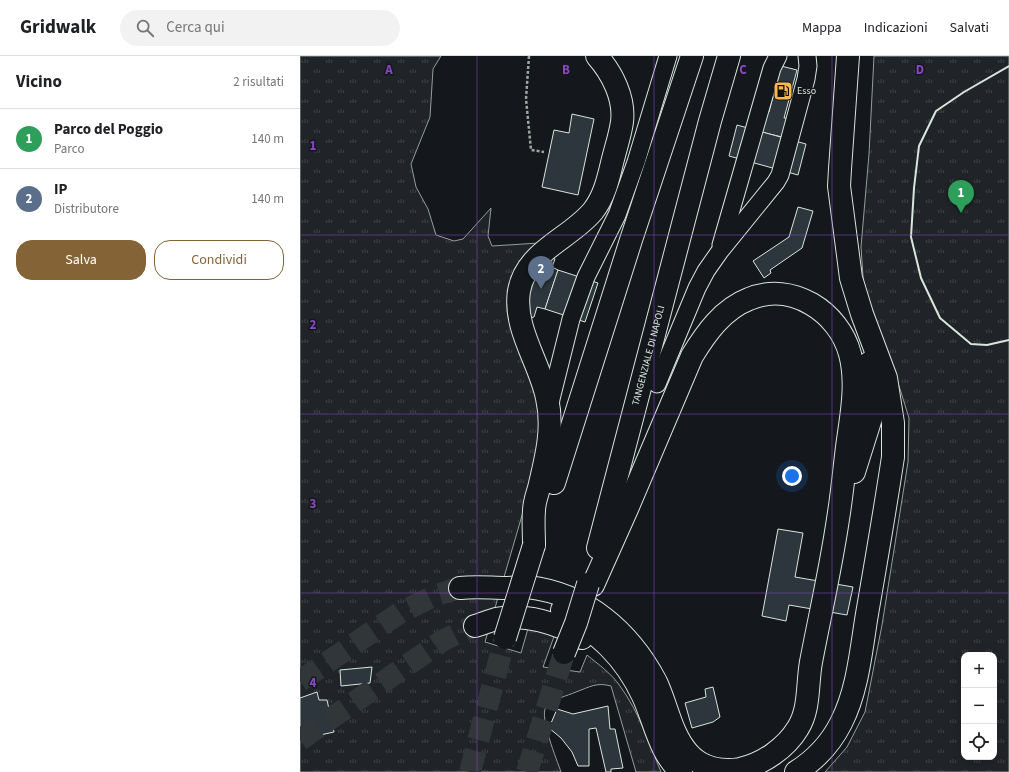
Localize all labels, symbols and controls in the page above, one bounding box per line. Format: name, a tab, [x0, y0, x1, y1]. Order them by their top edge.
search box	[120, 10, 400, 46]
text: Gridwalk	[20, 14, 96, 41]
icon: search	[134, 17, 156, 39]
text: Cerca qui	[166, 17, 225, 38]
text: Mappa	[802, 18, 842, 38]
text: Indicazioni	[864, 18, 928, 38]
text: Salvati	[950, 18, 989, 38]
text: A	[384, 61, 393, 79]
text: B	[562, 61, 570, 79]
text: C	[739, 61, 747, 79]
text: D	[916, 61, 924, 79]
text: Vicino	[16, 70, 62, 94]
text: 2 risultati	[233, 73, 284, 91]
fuel station icon: Esso	[772, 80, 794, 102]
place label: Esso	[797, 84, 816, 98]
text: Parco del Poggio	[54, 119, 163, 140]
text: 1	[26, 130, 32, 148]
text: 140 m	[251, 130, 284, 148]
text: 1	[310, 137, 317, 155]
text: Parco	[54, 140, 84, 158]
text: IP	[54, 179, 67, 200]
pin: 1	[948, 180, 974, 213]
text: 2	[26, 190, 32, 208]
text: 140 m	[251, 190, 284, 208]
text: Distributore	[54, 200, 119, 218]
button: Salva	[16, 240, 146, 280]
button: Condividi	[154, 240, 284, 280]
pin: 2	[528, 256, 554, 289]
street label: TANGENZIALE DI NAPOLI	[629, 304, 668, 407]
text: 2	[310, 316, 317, 334]
your location	[782, 466, 802, 486]
text: 3	[310, 495, 317, 513]
map controls	[961, 652, 997, 760]
button: +	[961, 652, 997, 688]
text: 4	[310, 674, 317, 692]
button: −	[961, 688, 997, 724]
button: locate	[961, 724, 997, 760]

